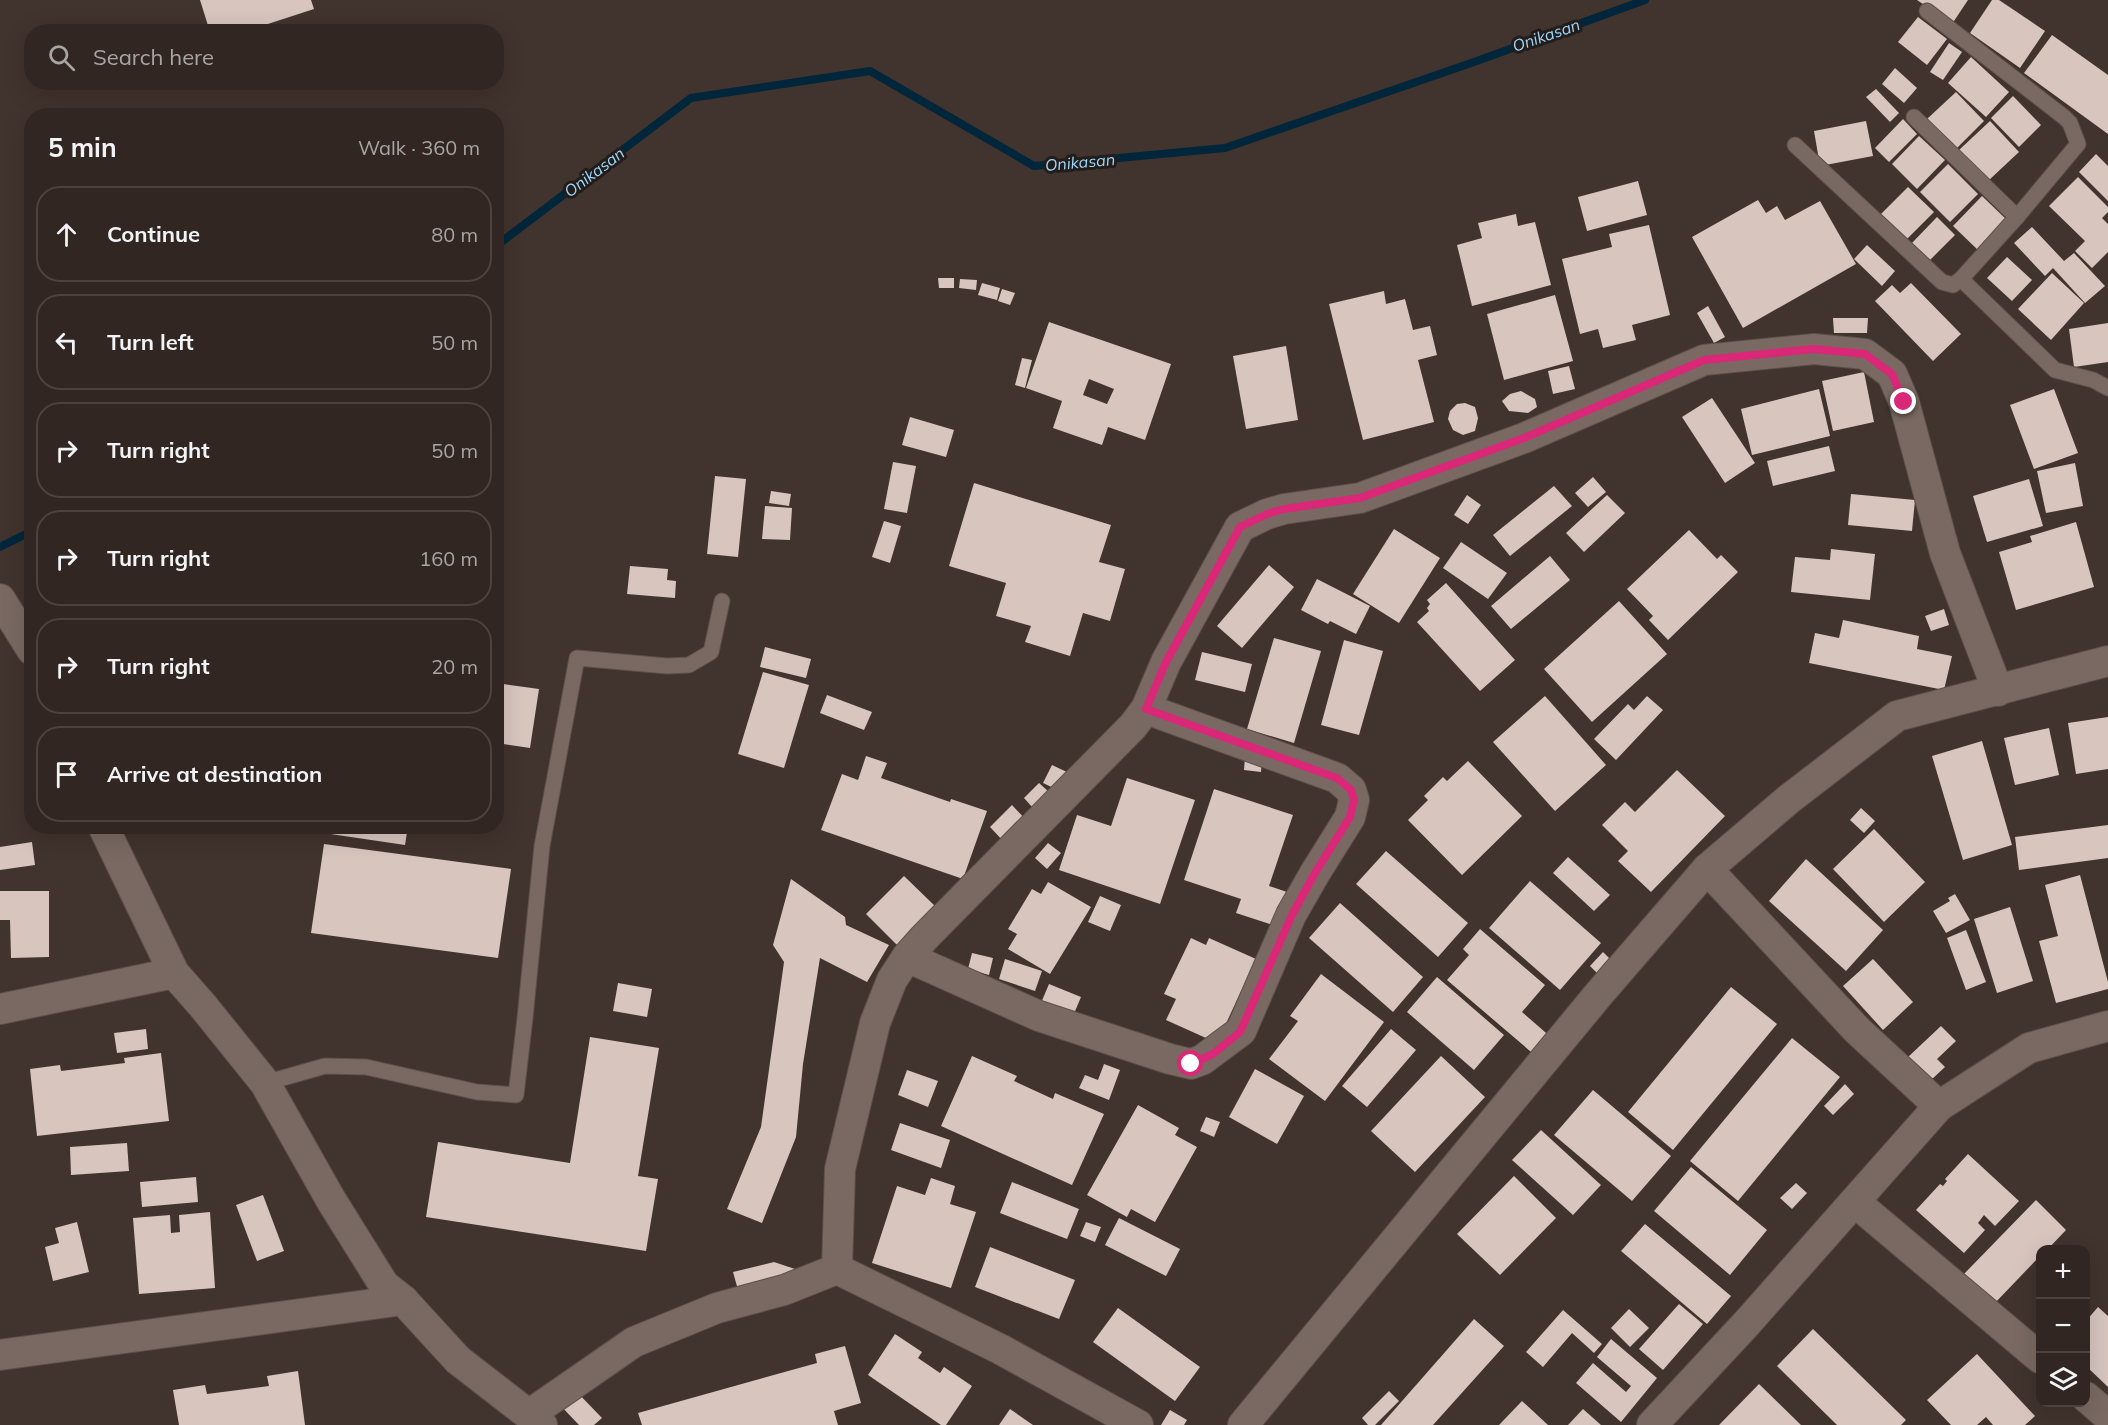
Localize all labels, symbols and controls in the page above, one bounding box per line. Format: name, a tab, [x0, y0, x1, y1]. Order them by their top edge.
water label: Onikasan	[1510, 14, 1582, 56]
search box	[24, 24, 504, 90]
icon: search	[45, 41, 78, 74]
text: Search here	[93, 43, 214, 71]
text: 5 min	[48, 131, 117, 164]
text: Walk · 360 m	[358, 135, 480, 160]
water label: Onikasan	[560, 143, 628, 201]
water label: Onikasan	[1044, 149, 1116, 175]
icon: ahead	[50, 218, 83, 251]
text: Continue	[107, 220, 200, 248]
text: 80 m	[431, 222, 478, 247]
icon: left	[50, 326, 83, 359]
text: Turn left	[107, 328, 194, 356]
text: 50 m	[431, 330, 478, 355]
route end	[1890, 388, 1916, 414]
icon: right	[50, 434, 83, 467]
text: Turn right	[107, 436, 210, 464]
text: 50 m	[431, 438, 478, 463]
icon: right	[50, 542, 83, 575]
text: Turn right	[107, 544, 210, 572]
text: 160 m	[419, 546, 478, 571]
icon: right	[50, 650, 83, 683]
text: Turn right	[107, 652, 210, 680]
text: 20 m	[431, 654, 478, 679]
icon: arrive	[50, 758, 83, 791]
text: Arrive at destination	[107, 760, 322, 788]
route start	[1177, 1050, 1203, 1076]
map controls	[2036, 1245, 2090, 1407]
button: +	[2036, 1245, 2090, 1299]
button: −	[2036, 1299, 2090, 1353]
button: layers	[2036, 1353, 2090, 1407]

